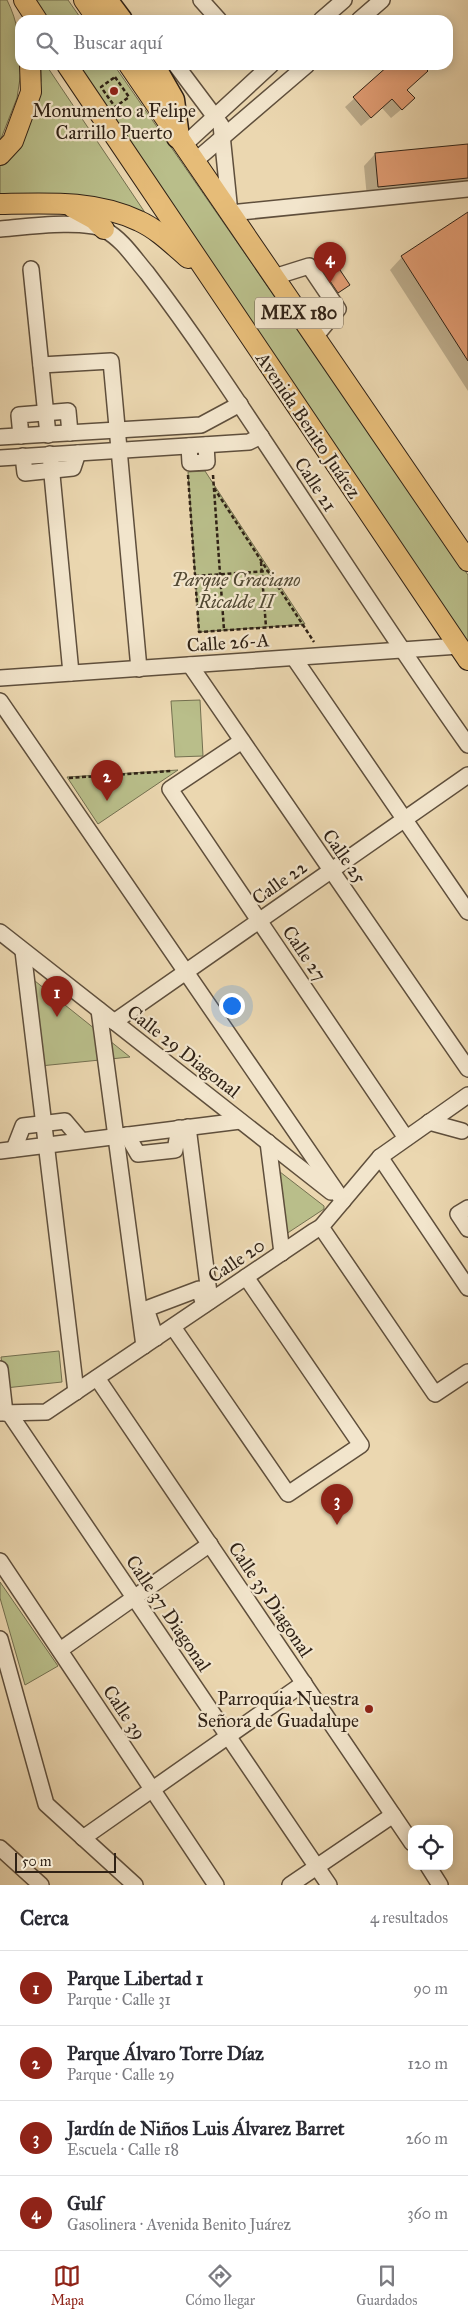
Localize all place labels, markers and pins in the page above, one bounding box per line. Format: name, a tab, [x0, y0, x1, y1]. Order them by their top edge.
marker: Monumento a Felipe Carrillo Puerto	[108, 85, 120, 97]
place label: Monumento a Felipe Carrillo Puerto	[32, 99, 196, 144]
pin: 4	[314, 242, 346, 283]
pin: 2	[91, 760, 123, 801]
pin: 1	[41, 976, 73, 1017]
pin: 3	[321, 1484, 353, 1525]
place label: Parroquia Nuestra Señora de Guadalupe	[197, 1687, 360, 1732]
marker: Parroquia Nuestra Señora de Guadalupe	[363, 1703, 375, 1715]

